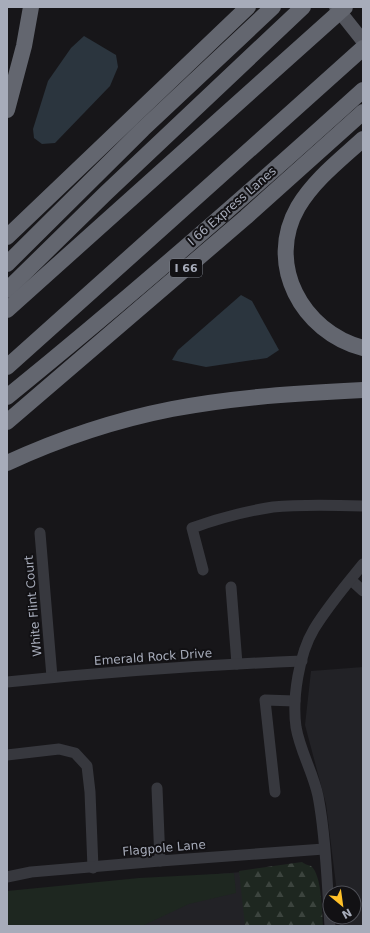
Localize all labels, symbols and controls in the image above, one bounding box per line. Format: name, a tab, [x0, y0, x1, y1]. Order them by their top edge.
street label: I 66 Express Lanes	[185, 164, 279, 248]
road number: I 66	[170, 259, 202, 277]
street label: White Flint Court	[22, 555, 44, 657]
street label: Emerald Rock Drive	[94, 646, 212, 668]
street label: Flagpole Lane	[122, 837, 206, 859]
north arrow	[322, 885, 362, 925]
text: N	[339, 905, 354, 921]

